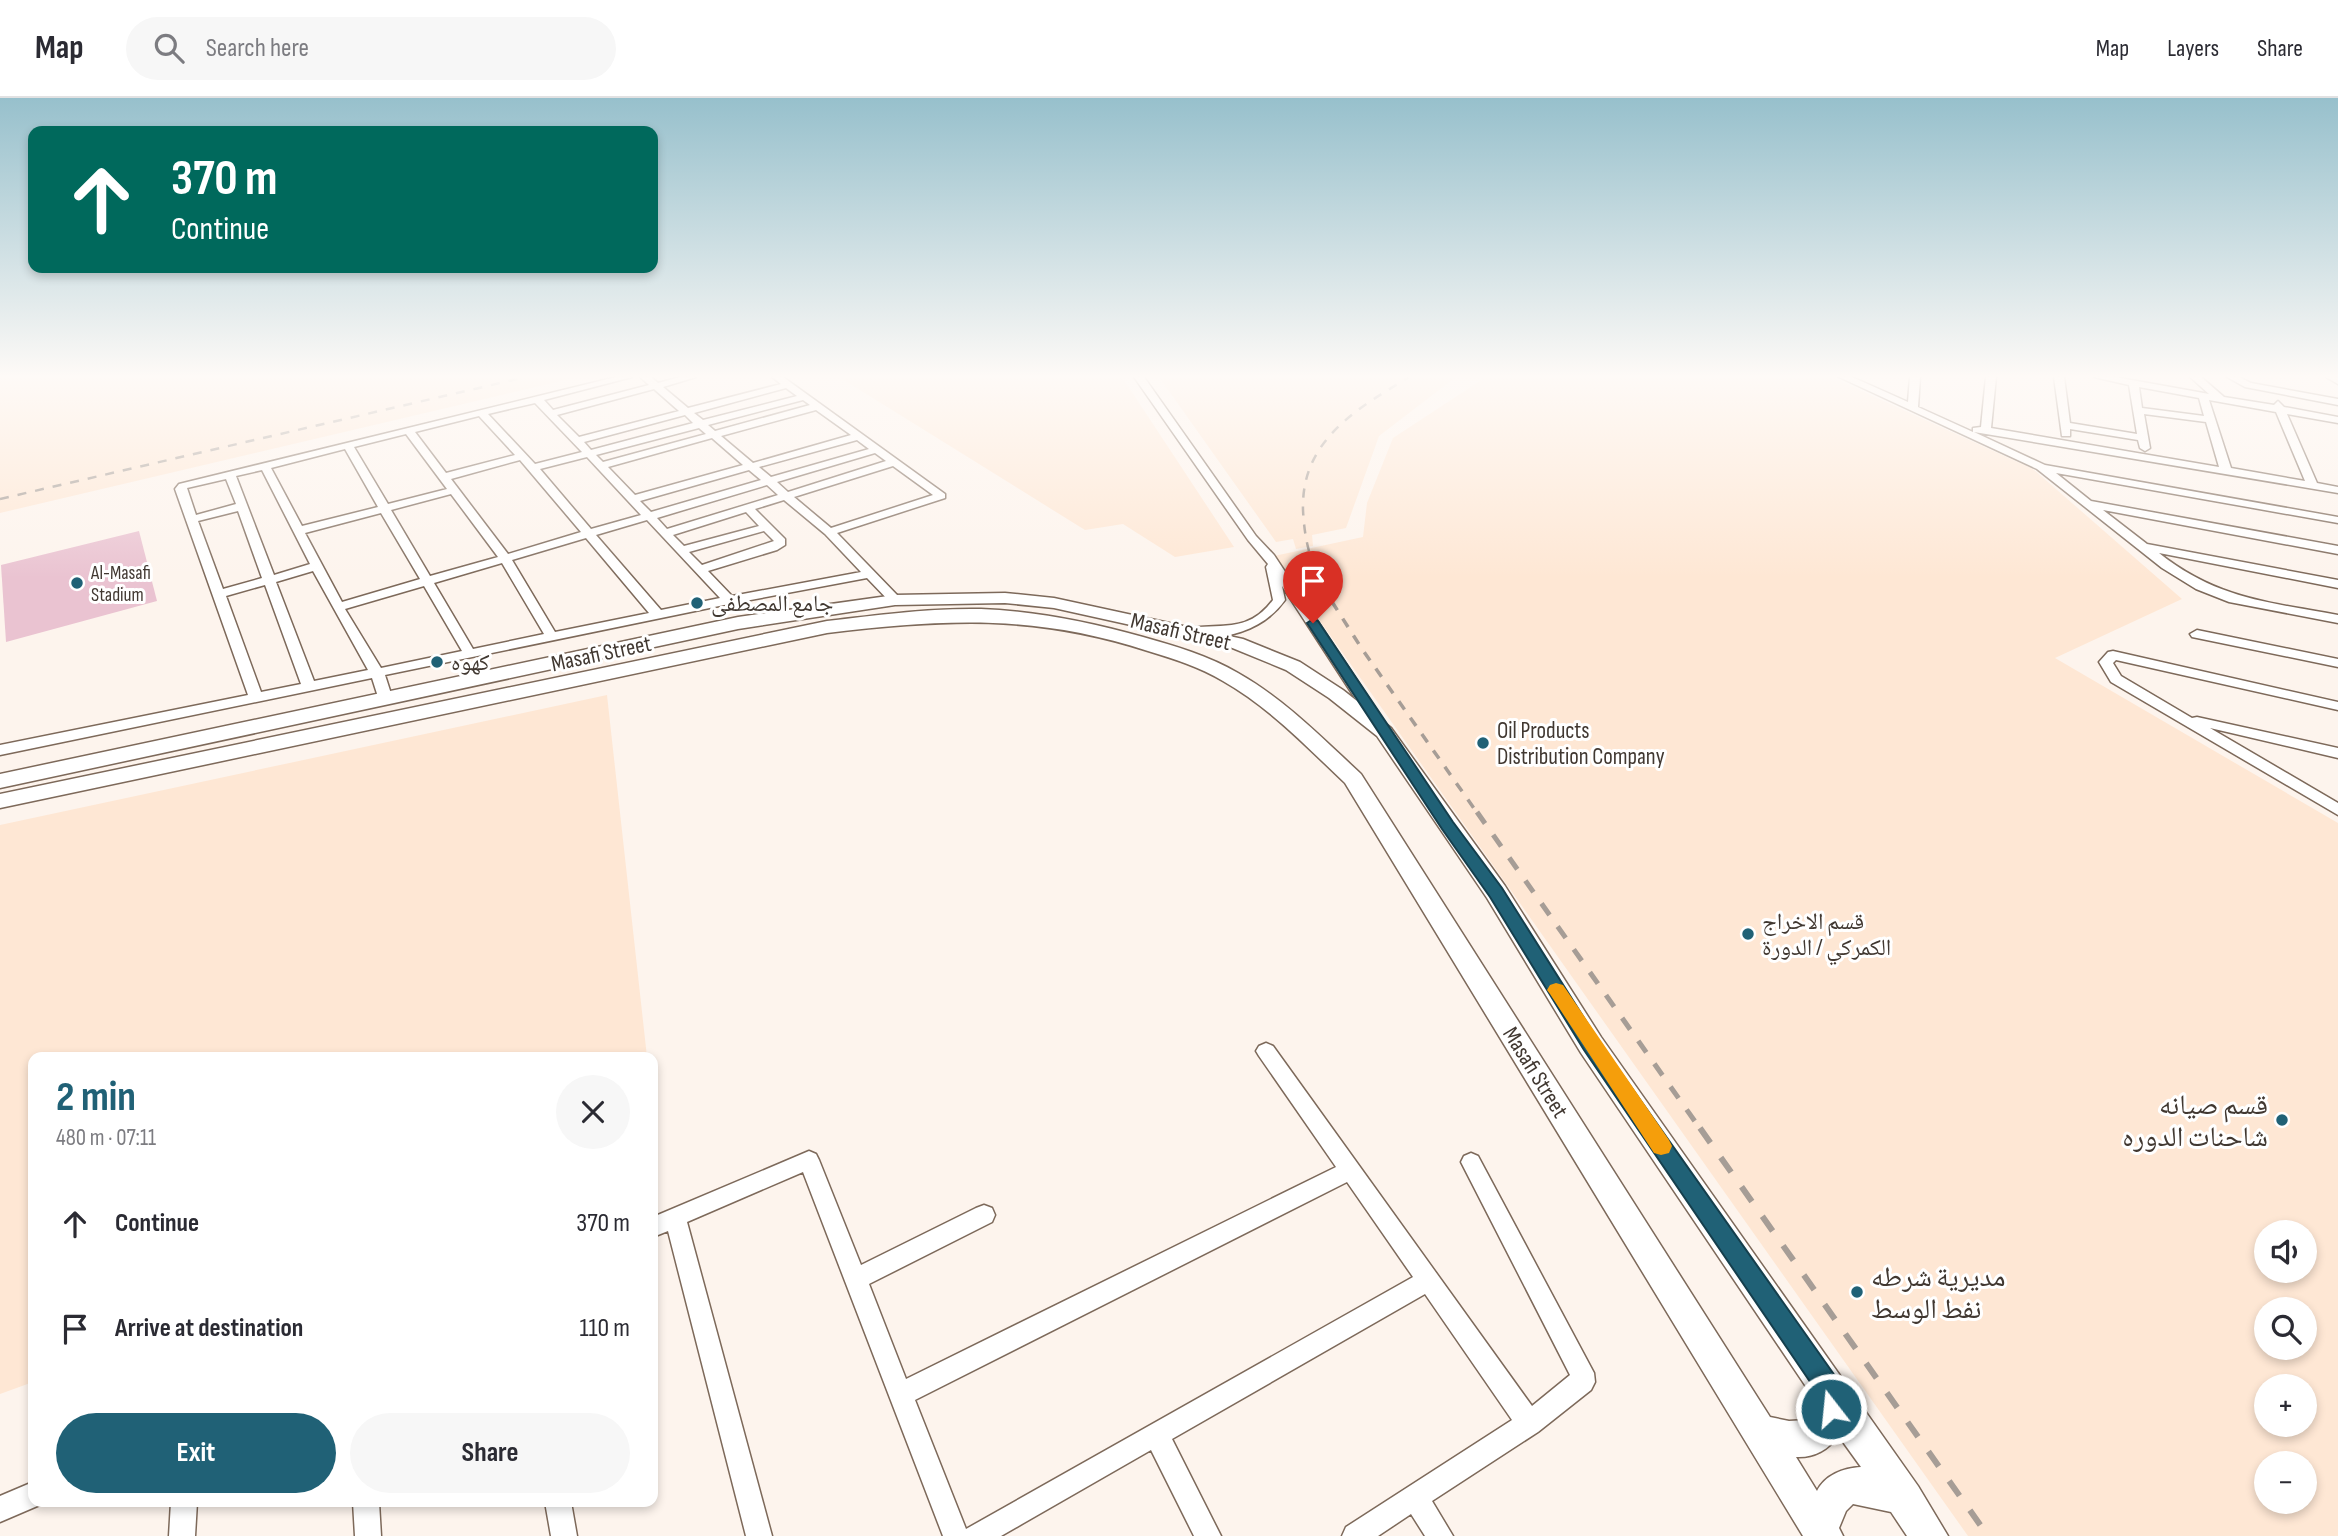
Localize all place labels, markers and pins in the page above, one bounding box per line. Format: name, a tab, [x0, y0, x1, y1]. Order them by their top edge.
pin	[1283, 551, 1343, 623]
place label: Al-Masafi Stadium	[90, 562, 151, 607]
marker: Al-Masafi Stadium	[69, 575, 85, 591]
place label: جامع المصطفى	[711, 590, 833, 618]
marker: جامع المصطفى	[689, 595, 705, 611]
place label: كهوه	[451, 649, 490, 677]
marker: كهوه	[429, 654, 445, 670]
place label: Oil Products Distribution Company	[1497, 717, 1665, 771]
marker: Oil Products Distribution Company	[1475, 735, 1491, 751]
place label: قسم الاخراج الكمركي / الدورة	[1762, 908, 1891, 966]
marker: قسم الاخراج الكمركي / الدورة	[1740, 926, 1756, 942]
place label: قسم صيانه شاحنات الدوره	[2122, 1089, 2268, 1154]
marker: قسم صيانه شاحنات الدوره	[2274, 1112, 2290, 1128]
place label: مديرية شرطه نفط الوسط	[1871, 1261, 2006, 1326]
marker: مديرية شرطه نفط الوسط	[1849, 1284, 1865, 1300]

